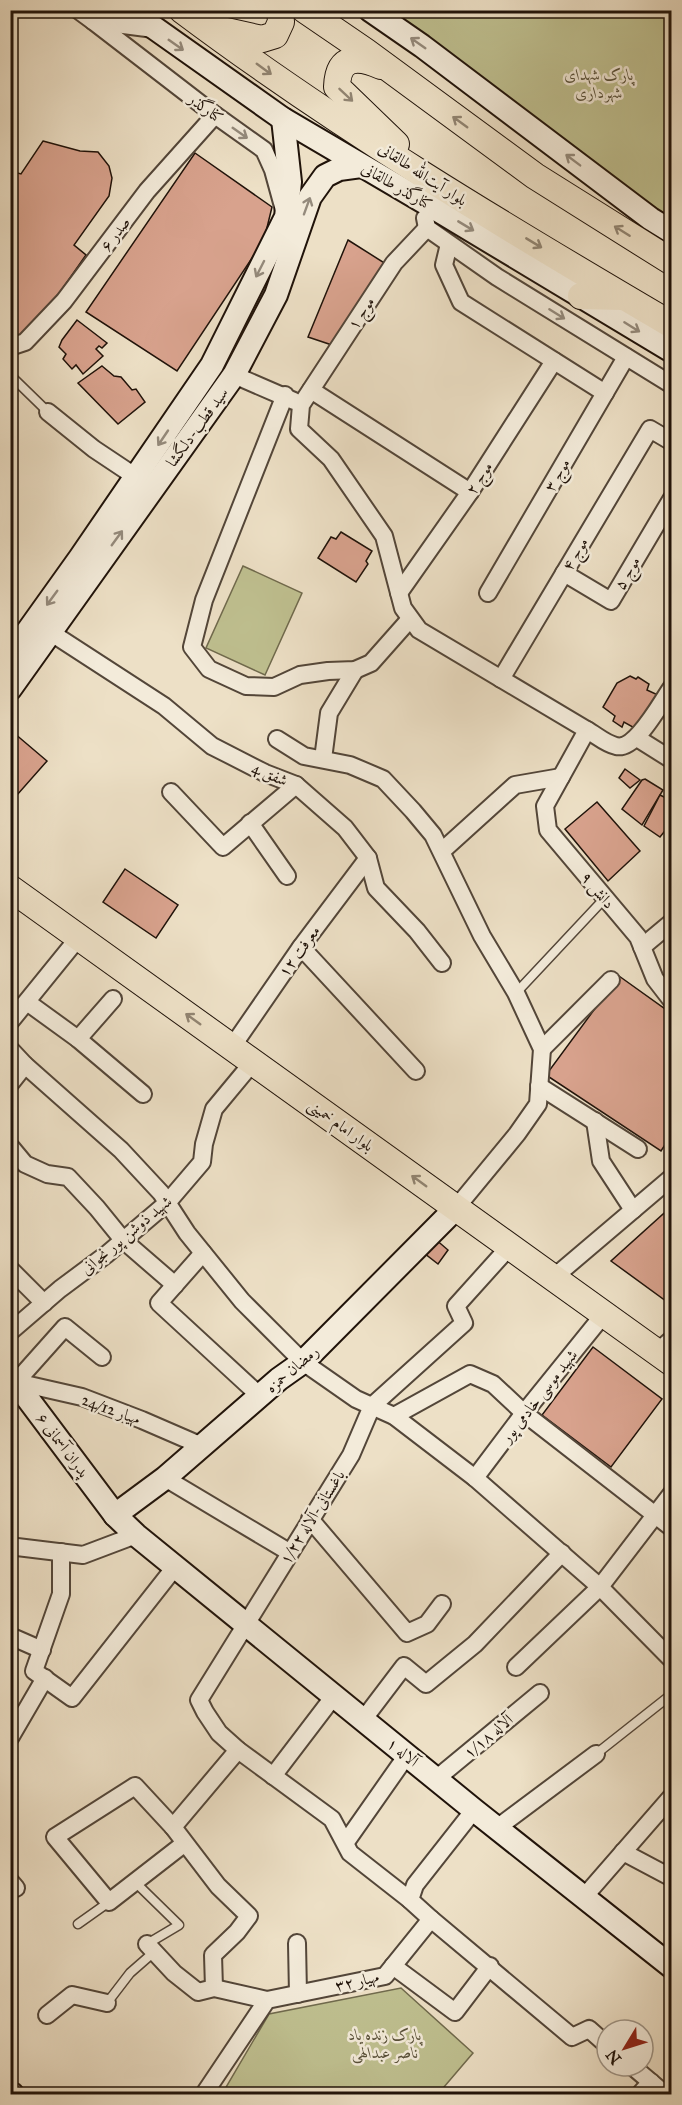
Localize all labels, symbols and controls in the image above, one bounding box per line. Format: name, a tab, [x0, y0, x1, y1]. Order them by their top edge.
one-way arrow	[410, 37, 426, 49]
one-way arrow	[168, 39, 184, 51]
one-way arrow	[256, 63, 272, 75]
park label: پارک شهدای شهرداری	[564, 65, 636, 103]
street label: کنارگذر	[183, 86, 228, 127]
one-way arrow	[338, 88, 353, 102]
one-way arrow	[453, 116, 469, 128]
one-way arrow	[231, 127, 248, 139]
street label: بلوار آیت‌الله طالقانی	[375, 136, 472, 211]
one-way arrow	[566, 154, 582, 166]
street label: کنارگذر طالقانی	[358, 156, 437, 214]
one-way arrow	[303, 197, 314, 216]
street label: صدر ۶	[96, 213, 134, 255]
one-way arrow	[457, 221, 474, 233]
one-way arrow	[614, 224, 631, 236]
one-way arrow	[525, 237, 542, 249]
one-way arrow	[253, 260, 265, 278]
street label: موج ۱	[343, 293, 383, 336]
one-way arrow	[548, 309, 565, 321]
one-way arrow	[623, 322, 640, 334]
street label: سید قطب-دلگشا	[161, 383, 233, 471]
one-way arrow	[157, 429, 169, 446]
street label: موج ۳	[540, 455, 578, 497]
street label: موج ۲	[461, 458, 501, 501]
one-way arrow	[111, 531, 124, 547]
street label: موج ۴	[558, 534, 596, 577]
street label: موج ۵	[610, 553, 648, 596]
one-way arrow	[46, 590, 58, 606]
street label: شفق 4	[249, 758, 291, 791]
street label: دانش ۹	[576, 868, 619, 913]
street label: معرفت ۱۲	[274, 922, 325, 981]
one-way arrow	[185, 1012, 201, 1025]
street label: بلوار امام خمینی	[301, 1095, 378, 1159]
one-way arrow	[412, 1175, 428, 1188]
street label: شهید ذوشن پور نجوانی	[77, 1191, 177, 1280]
street label: رمضان حمزه	[262, 1341, 323, 1397]
street label: شهید موسی خادمی پور	[496, 1346, 583, 1449]
street label: مهیار 24/12	[79, 1390, 143, 1429]
street label: پدران آسمانی ۶	[31, 1409, 94, 1482]
street label: باغستانی-آلاله ۱/۲۲	[275, 1466, 349, 1568]
street label: آلاله ۱/۱۸	[460, 1709, 518, 1762]
street label: آلاله ۱	[383, 1734, 424, 1771]
street label: مهیار ۳۲	[333, 1967, 381, 1996]
north arrow	[595, 2018, 655, 2078]
park label: پارک زنده یاد ناصر عبدالهی	[348, 2025, 424, 2064]
text: N	[602, 2045, 625, 2068]

